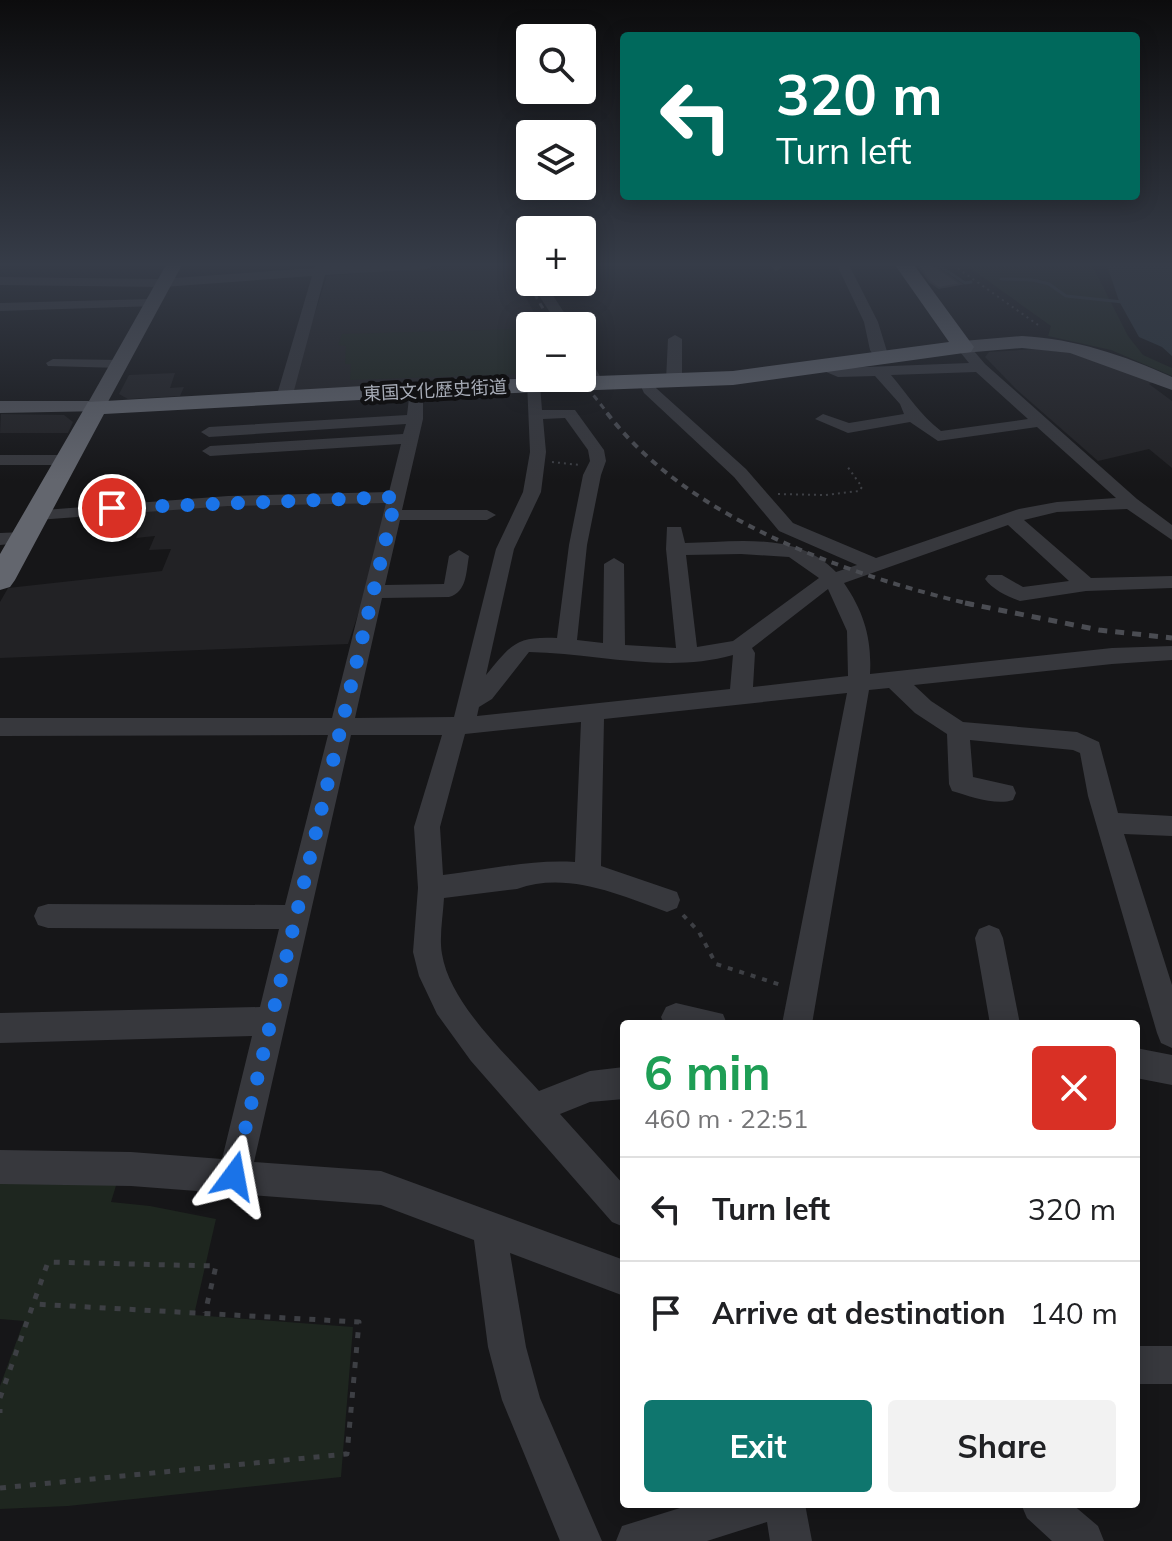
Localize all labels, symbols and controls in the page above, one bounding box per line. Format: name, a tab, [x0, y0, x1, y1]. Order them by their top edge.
map controls	[516, 24, 596, 392]
button: search	[516, 24, 596, 104]
text: 320 m	[776, 59, 943, 129]
icon: left	[644, 64, 748, 168]
button: layers	[516, 120, 596, 200]
text: Turn left	[776, 128, 912, 173]
button: +	[516, 216, 596, 296]
button: −	[516, 312, 596, 392]
street label: 東国文化歴史街道	[362, 375, 508, 405]
pin	[78, 474, 146, 542]
icon: arrive	[90, 486, 134, 530]
text: 6 min	[644, 1042, 771, 1102]
button: close	[1032, 1046, 1116, 1130]
text: 460 m · 22:51	[644, 1102, 808, 1135]
position arrow	[192, 1134, 276, 1218]
icon: left	[644, 1187, 688, 1231]
text: Turn left	[712, 1190, 830, 1228]
text: 320 m	[1028, 1190, 1116, 1228]
icon: arrive	[644, 1291, 688, 1335]
text: Arrive at destination	[712, 1294, 1006, 1332]
text: 140 m	[1030, 1294, 1118, 1332]
button: Exit	[644, 1400, 872, 1492]
button: Share	[888, 1400, 1116, 1492]

